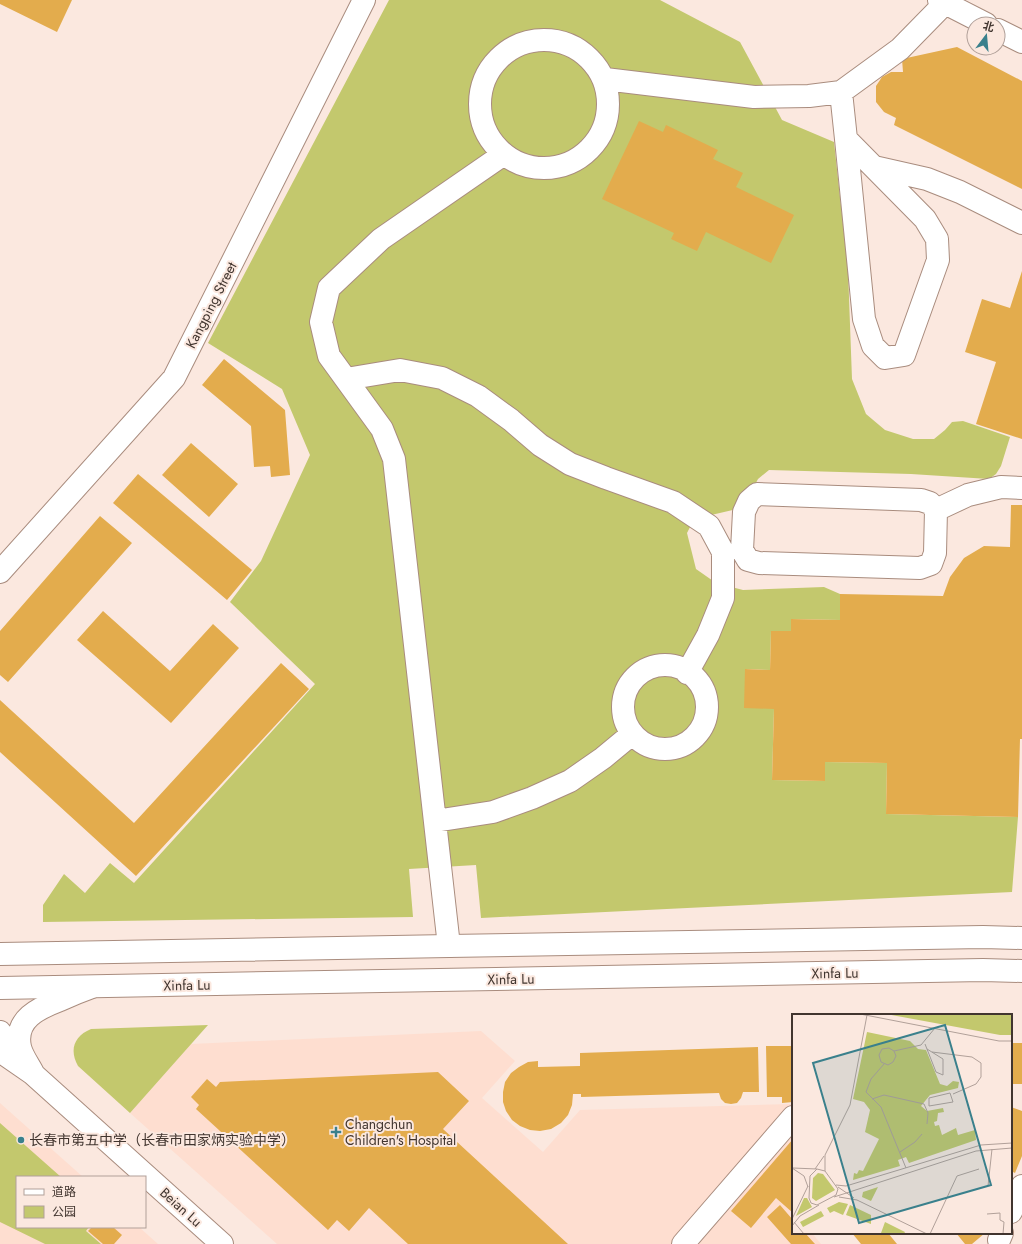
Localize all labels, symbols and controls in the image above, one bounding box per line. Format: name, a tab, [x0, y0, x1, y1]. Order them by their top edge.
north arrow	[966, 16, 1006, 56]
text: 北	[981, 17, 996, 36]
street label: Kangping Street	[181, 258, 242, 352]
street label: Xinfa Lu	[811, 963, 859, 983]
street label: Xinfa Lu	[487, 969, 535, 989]
street label: Xinfa Lu	[163, 975, 211, 995]
inset map	[792, 1014, 1012, 1234]
place label: Changchun Children's Hospital	[345, 1114, 456, 1150]
marker: Changchun Children's Hospital	[330, 1126, 342, 1138]
place label: 长春市第五中学（长春市田家炳实验中学）	[29, 1130, 295, 1150]
marker: 长春市第五中学（长春市田家炳实验中学）	[16, 1135, 26, 1145]
legend	[16, 1176, 146, 1228]
text: 道路	[52, 1183, 76, 1201]
street label: Beian Lu	[156, 1183, 206, 1231]
text: 公园	[52, 1203, 76, 1221]

